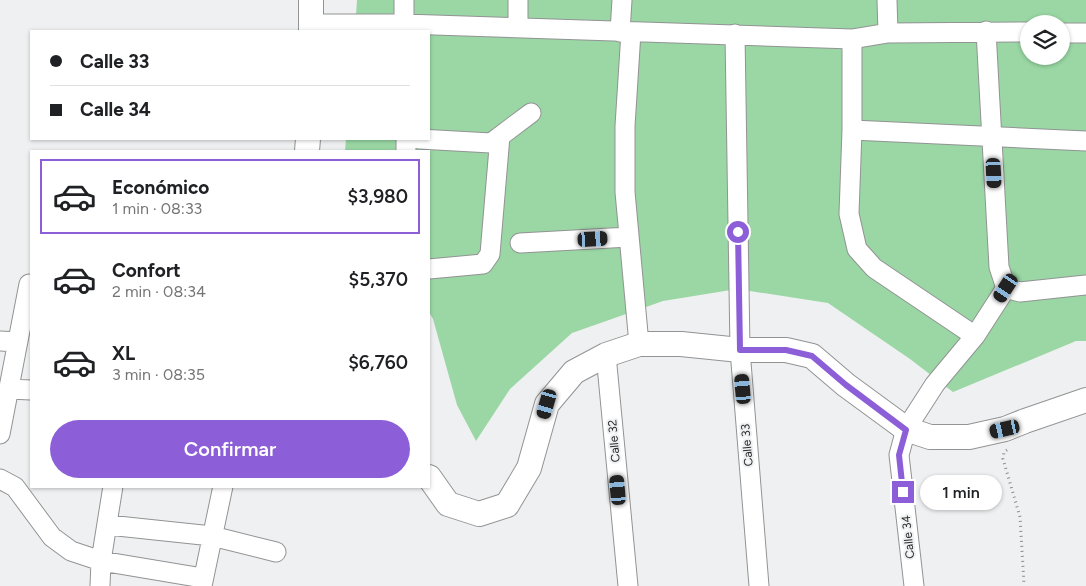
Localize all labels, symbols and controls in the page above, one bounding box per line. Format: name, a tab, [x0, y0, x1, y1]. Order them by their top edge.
map controls	[1020, 15, 1070, 65]
button: layers	[1020, 15, 1070, 65]
text: Calle 33	[80, 50, 149, 73]
text: Calle 34	[80, 98, 151, 121]
car	[985, 158, 1002, 188]
icon: car	[52, 174, 97, 219]
text: Económico	[112, 176, 209, 199]
text: $3,980	[347, 185, 408, 208]
text: 1 min · 08:33	[112, 199, 202, 218]
route start	[727, 221, 749, 243]
car	[577, 231, 608, 247]
icon: car	[52, 257, 97, 302]
text: Confort	[112, 259, 181, 282]
text: $5,370	[349, 268, 408, 291]
car	[991, 271, 1020, 305]
text: 2 min · 08:34	[112, 282, 206, 301]
icon: car	[52, 340, 97, 385]
text: XL	[112, 342, 135, 365]
text: $6,760	[348, 351, 408, 374]
text: 3 min · 08:35	[112, 365, 205, 384]
car	[734, 373, 751, 405]
car	[535, 388, 558, 420]
car	[988, 418, 1021, 440]
street label: Calle 32	[605, 419, 623, 463]
button: Confirmar	[50, 420, 410, 478]
street label: Calle 33	[738, 423, 756, 467]
car	[609, 474, 626, 506]
callout: 1 min	[920, 474, 1003, 510]
route end	[892, 481, 914, 503]
text: 1 min	[942, 483, 980, 502]
street label: Calle 34	[899, 514, 917, 559]

